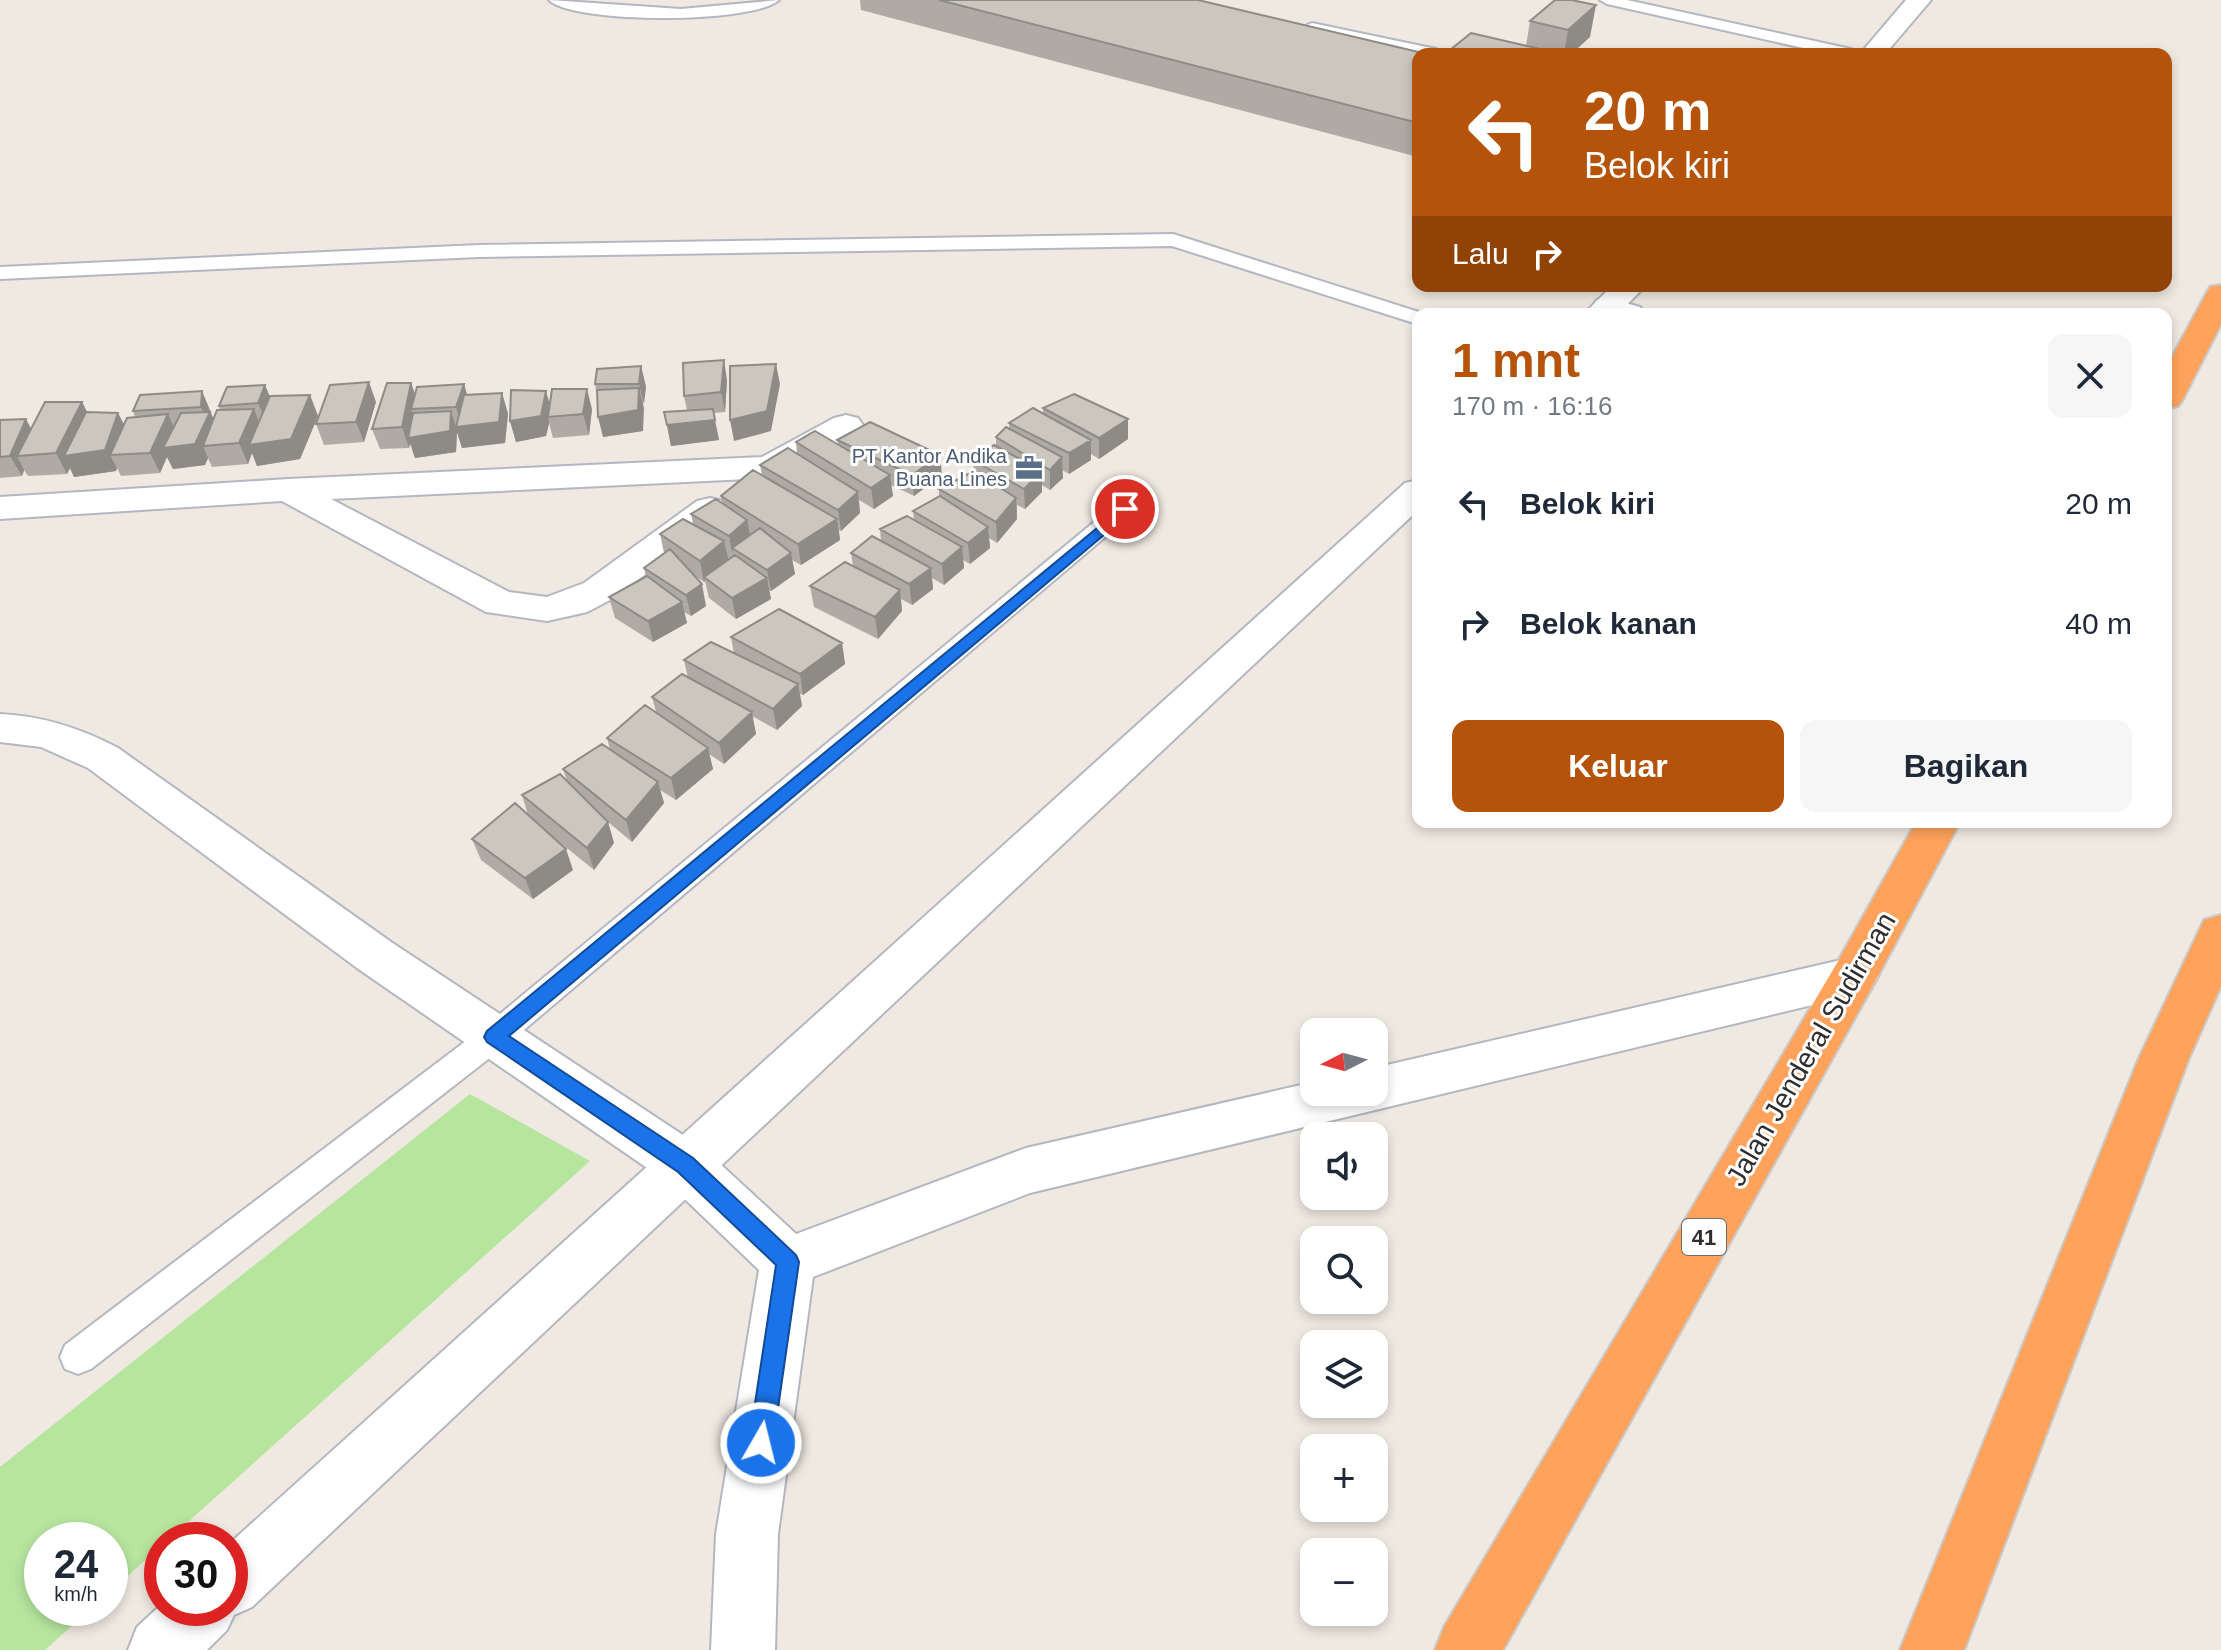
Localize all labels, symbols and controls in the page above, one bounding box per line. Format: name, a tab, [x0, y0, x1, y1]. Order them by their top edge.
text: 20 m	[1584, 79, 1712, 142]
icon: left	[1452, 80, 1556, 184]
text: Belok kiri	[1584, 145, 1730, 186]
icon: right	[1525, 232, 1569, 276]
text: Lalu	[1452, 237, 1509, 270]
text: 1 mnt	[1452, 334, 1580, 387]
button: close	[2048, 334, 2132, 418]
text: 170 m · 16:16	[1452, 391, 1612, 421]
place label: PT Kantor Andika Buana Lines	[852, 445, 1008, 490]
office icon: PT Kantor Andika Buana Lines	[1014, 453, 1044, 483]
pin	[1091, 475, 1159, 543]
icon: left	[1452, 482, 1496, 526]
icon: arrive	[1103, 487, 1147, 531]
text: Belok kiri	[1520, 487, 1655, 520]
text: 20 m	[2065, 487, 2132, 520]
icon: right	[1452, 602, 1496, 646]
text: Belok kanan	[1520, 607, 1697, 640]
text: 40 m	[2065, 607, 2132, 640]
button: Keluar	[1452, 720, 1784, 812]
button: Bagikan	[1800, 720, 2132, 812]
street label: Jalan Jenderal Sudirman	[1720, 907, 1902, 1191]
north arrow	[1300, 1018, 1388, 1106]
map controls	[1300, 1018, 1388, 1626]
button: sound	[1300, 1122, 1388, 1210]
road number: 41	[1682, 1219, 1726, 1255]
button: search	[1300, 1226, 1388, 1314]
button: layers	[1300, 1330, 1388, 1418]
position arrow	[719, 1401, 803, 1485]
button: +	[1300, 1434, 1388, 1522]
speed limit sign: 30	[144, 1522, 248, 1626]
button: −	[1300, 1538, 1388, 1626]
text: 24	[54, 1542, 98, 1586]
text: km/h	[54, 1583, 98, 1605]

